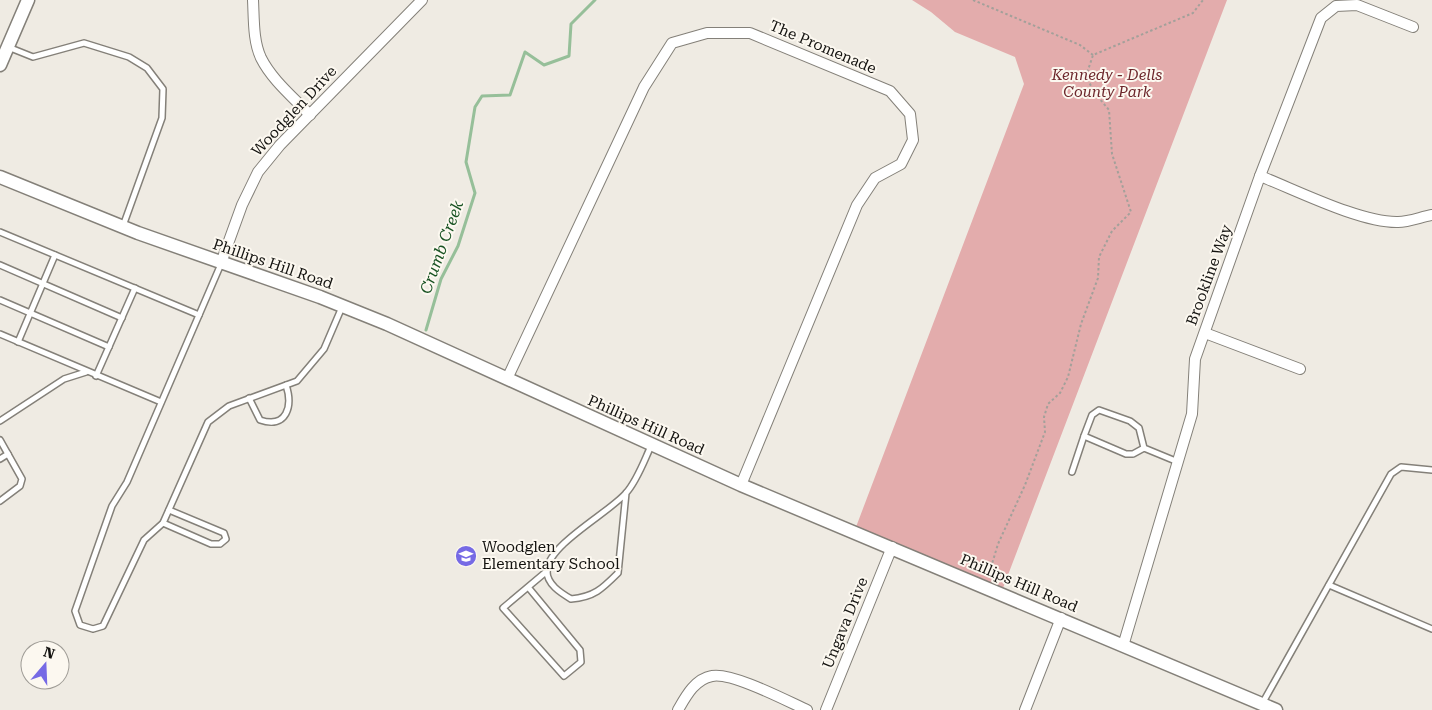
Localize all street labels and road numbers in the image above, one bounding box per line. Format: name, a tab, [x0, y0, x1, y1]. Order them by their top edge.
street label: The Promenade	[767, 16, 879, 78]
street label: Woodglen Drive	[248, 62, 340, 160]
street label: Brookline Way	[1182, 222, 1236, 328]
street label: Phillips Hill Road	[210, 235, 336, 293]
street label: Phillips Hill Road	[585, 391, 708, 459]
street label: Phillips Hill Road	[957, 550, 1081, 616]
street label: Ungava Drive	[818, 575, 872, 671]

